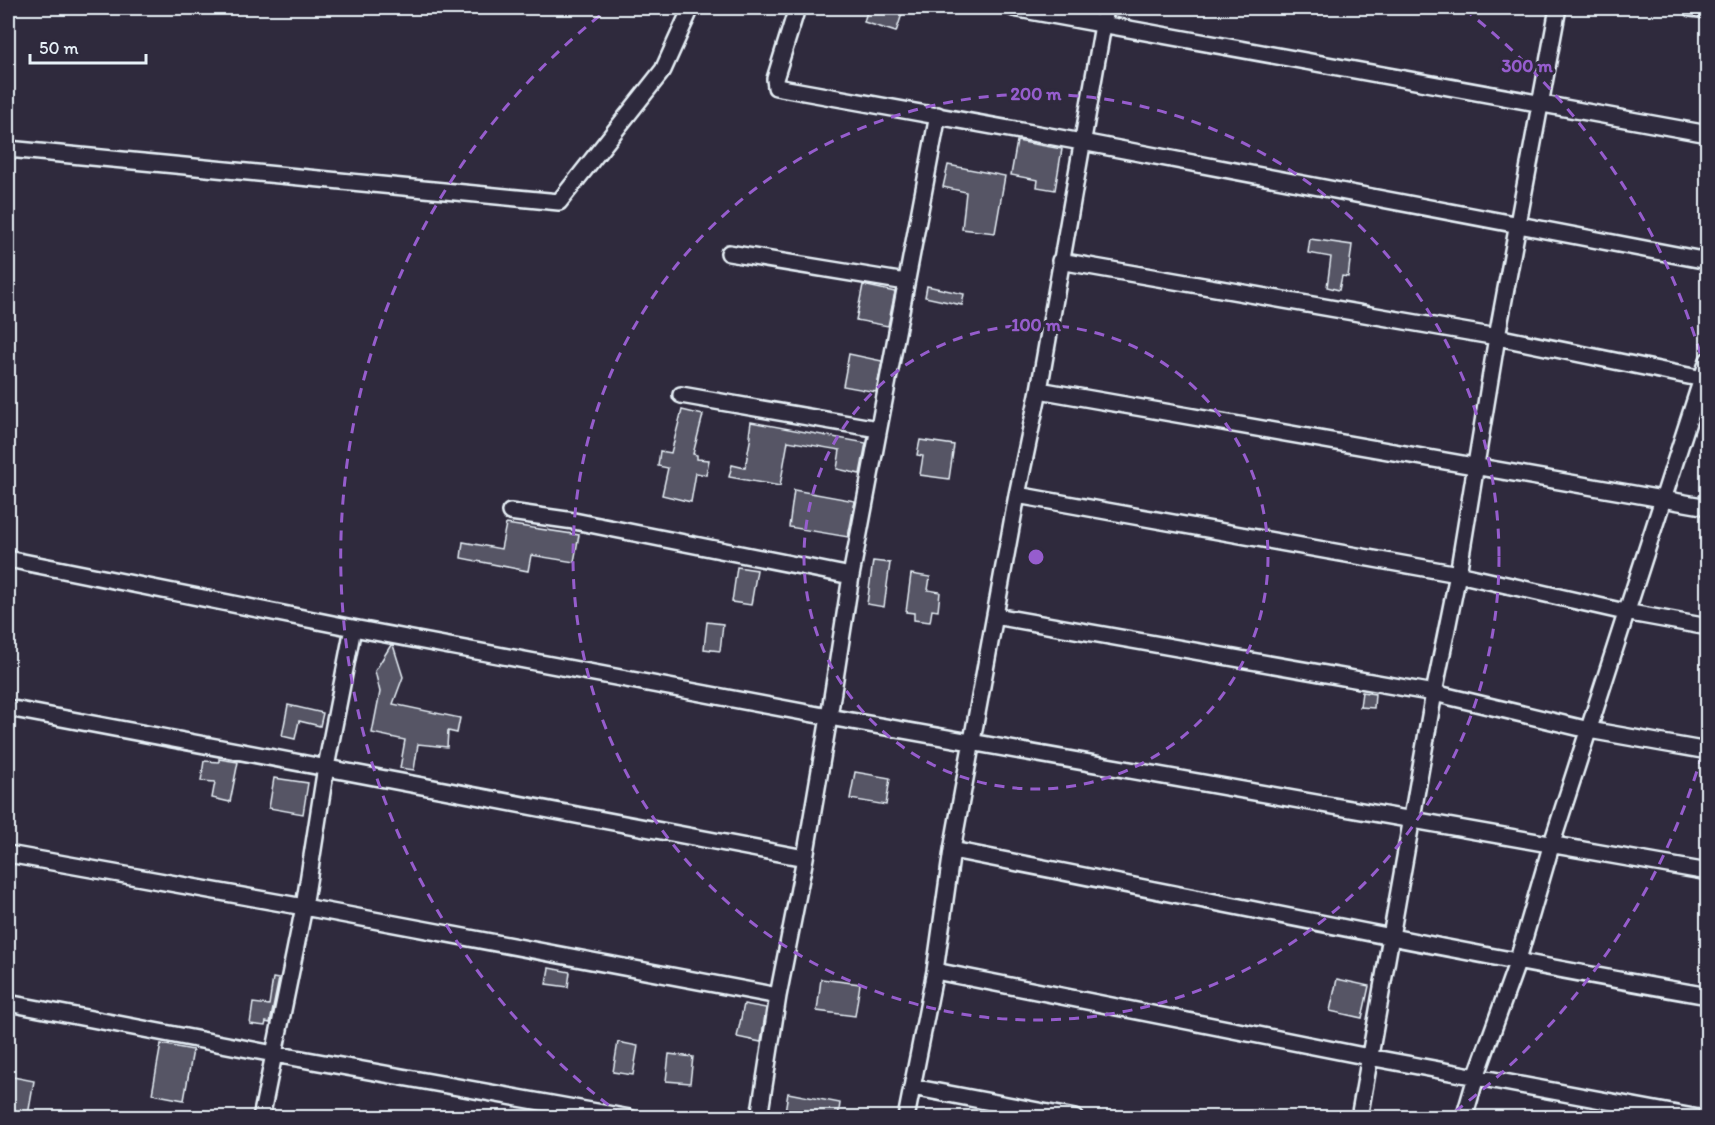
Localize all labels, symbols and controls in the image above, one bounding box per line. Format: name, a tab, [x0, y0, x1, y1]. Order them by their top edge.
scale bar	[30, 27, 146, 65]
text: 50 m	[39, 37, 79, 59]
text: 300 m	[1501, 55, 1553, 77]
text: 200 m	[1011, 83, 1062, 105]
text: 100 m	[1011, 314, 1062, 336]
centre of rings	[1026, 547, 1046, 567]

